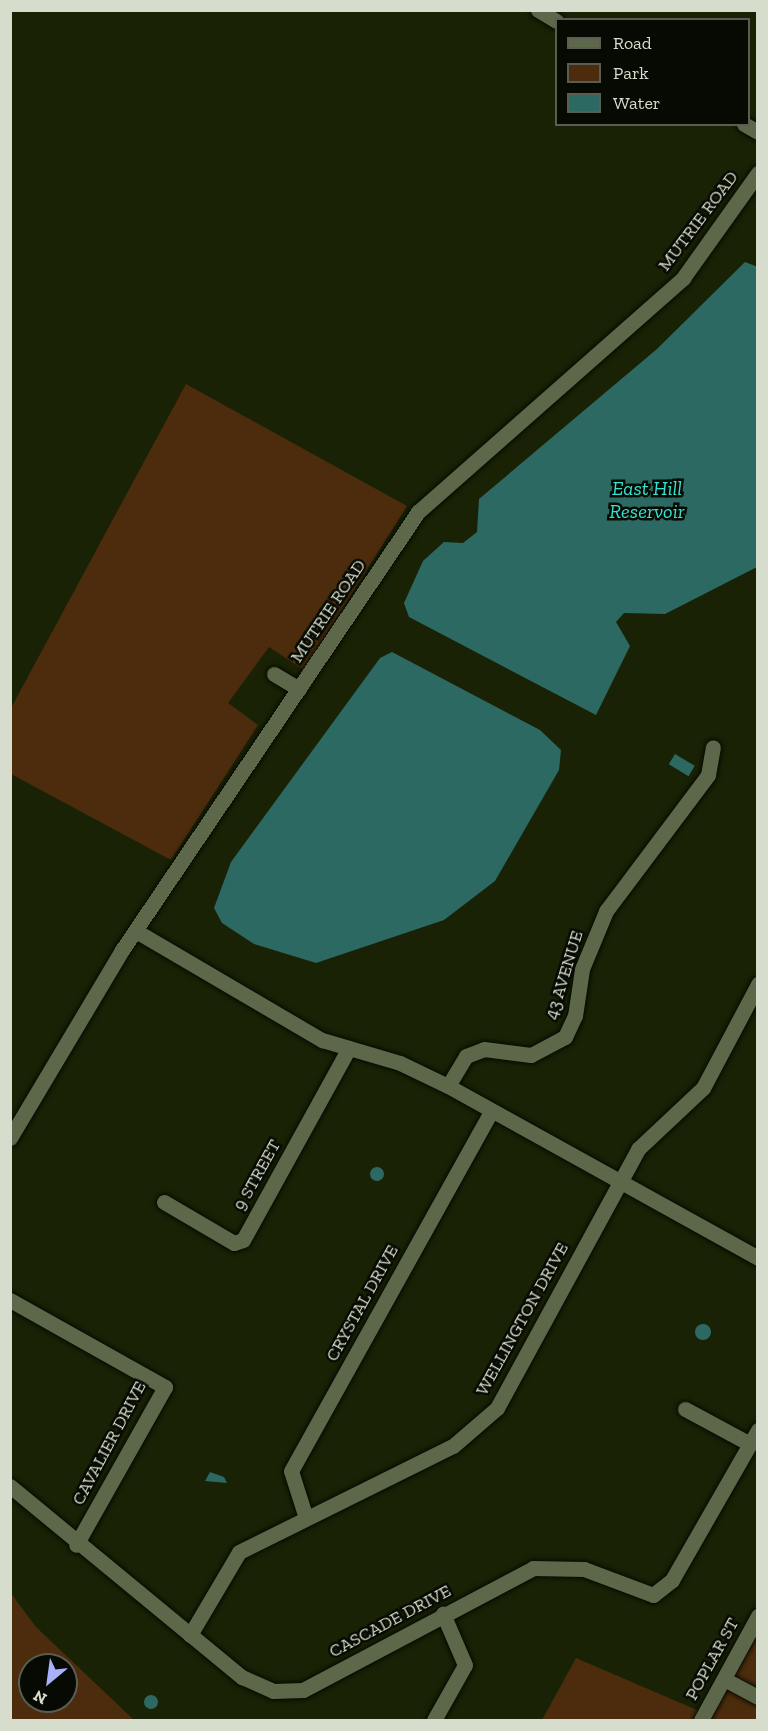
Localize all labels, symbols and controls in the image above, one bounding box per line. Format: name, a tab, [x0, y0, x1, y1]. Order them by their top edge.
legend	[555, 18, 750, 126]
text: Road	[613, 32, 652, 54]
text: Park	[613, 62, 649, 84]
text: Water	[613, 92, 660, 114]
street label: MUTRIE ROAD	[653, 167, 743, 275]
water label: East Hill Reservoir	[609, 477, 685, 524]
street label: MUTRIE ROAD	[286, 555, 370, 667]
street label: 43 AVENUE	[540, 928, 588, 1022]
street label: 9 STREET	[229, 1136, 285, 1214]
street label: WELLINGTON DRIVE	[471, 1239, 573, 1399]
street label: CRYSTAL DRIVE	[321, 1241, 403, 1365]
street label: CAVALIER DRIVE	[67, 1377, 151, 1509]
street label: CASCADE DRIVE	[325, 1580, 455, 1662]
street label: POPLAR ST	[681, 1614, 743, 1704]
north arrow	[18, 1653, 78, 1713]
text: N	[30, 1686, 50, 1709]

